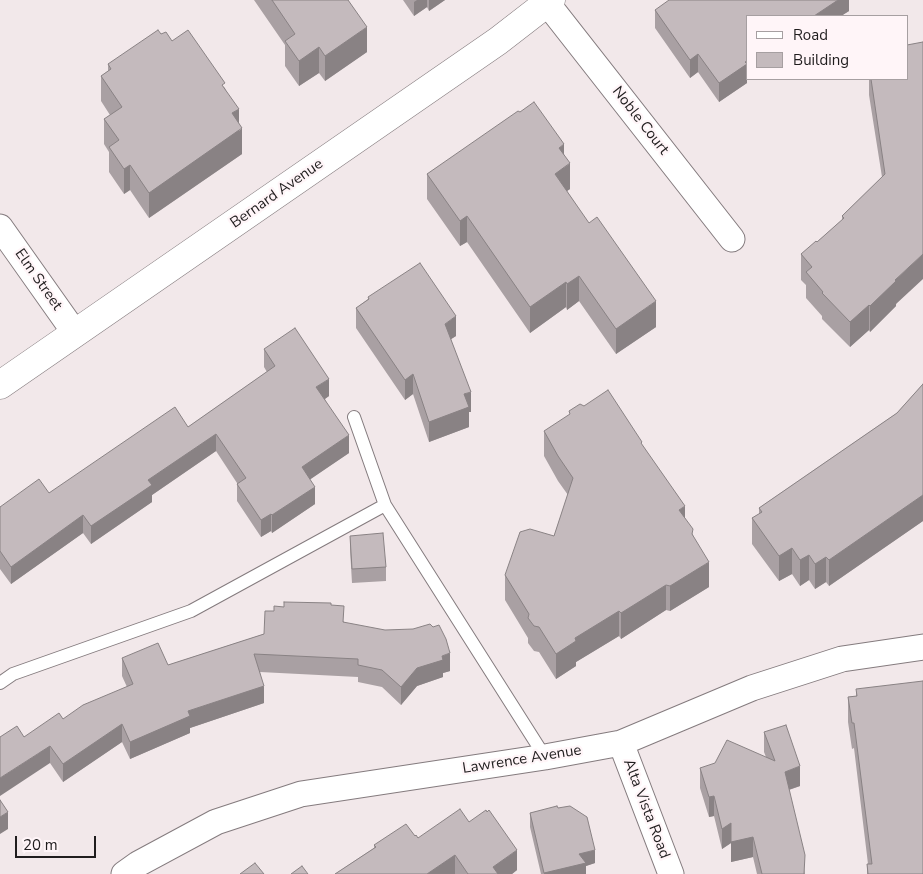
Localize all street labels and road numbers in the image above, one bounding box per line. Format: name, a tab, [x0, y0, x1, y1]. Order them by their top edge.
street label: Noble Court	[608, 83, 672, 159]
street label: Bernard Avenue	[227, 155, 327, 233]
street label: Elm Street	[10, 246, 66, 314]
street label: Lawrence Avenue	[461, 742, 583, 778]
street label: Alta Vista Road	[619, 757, 673, 861]

